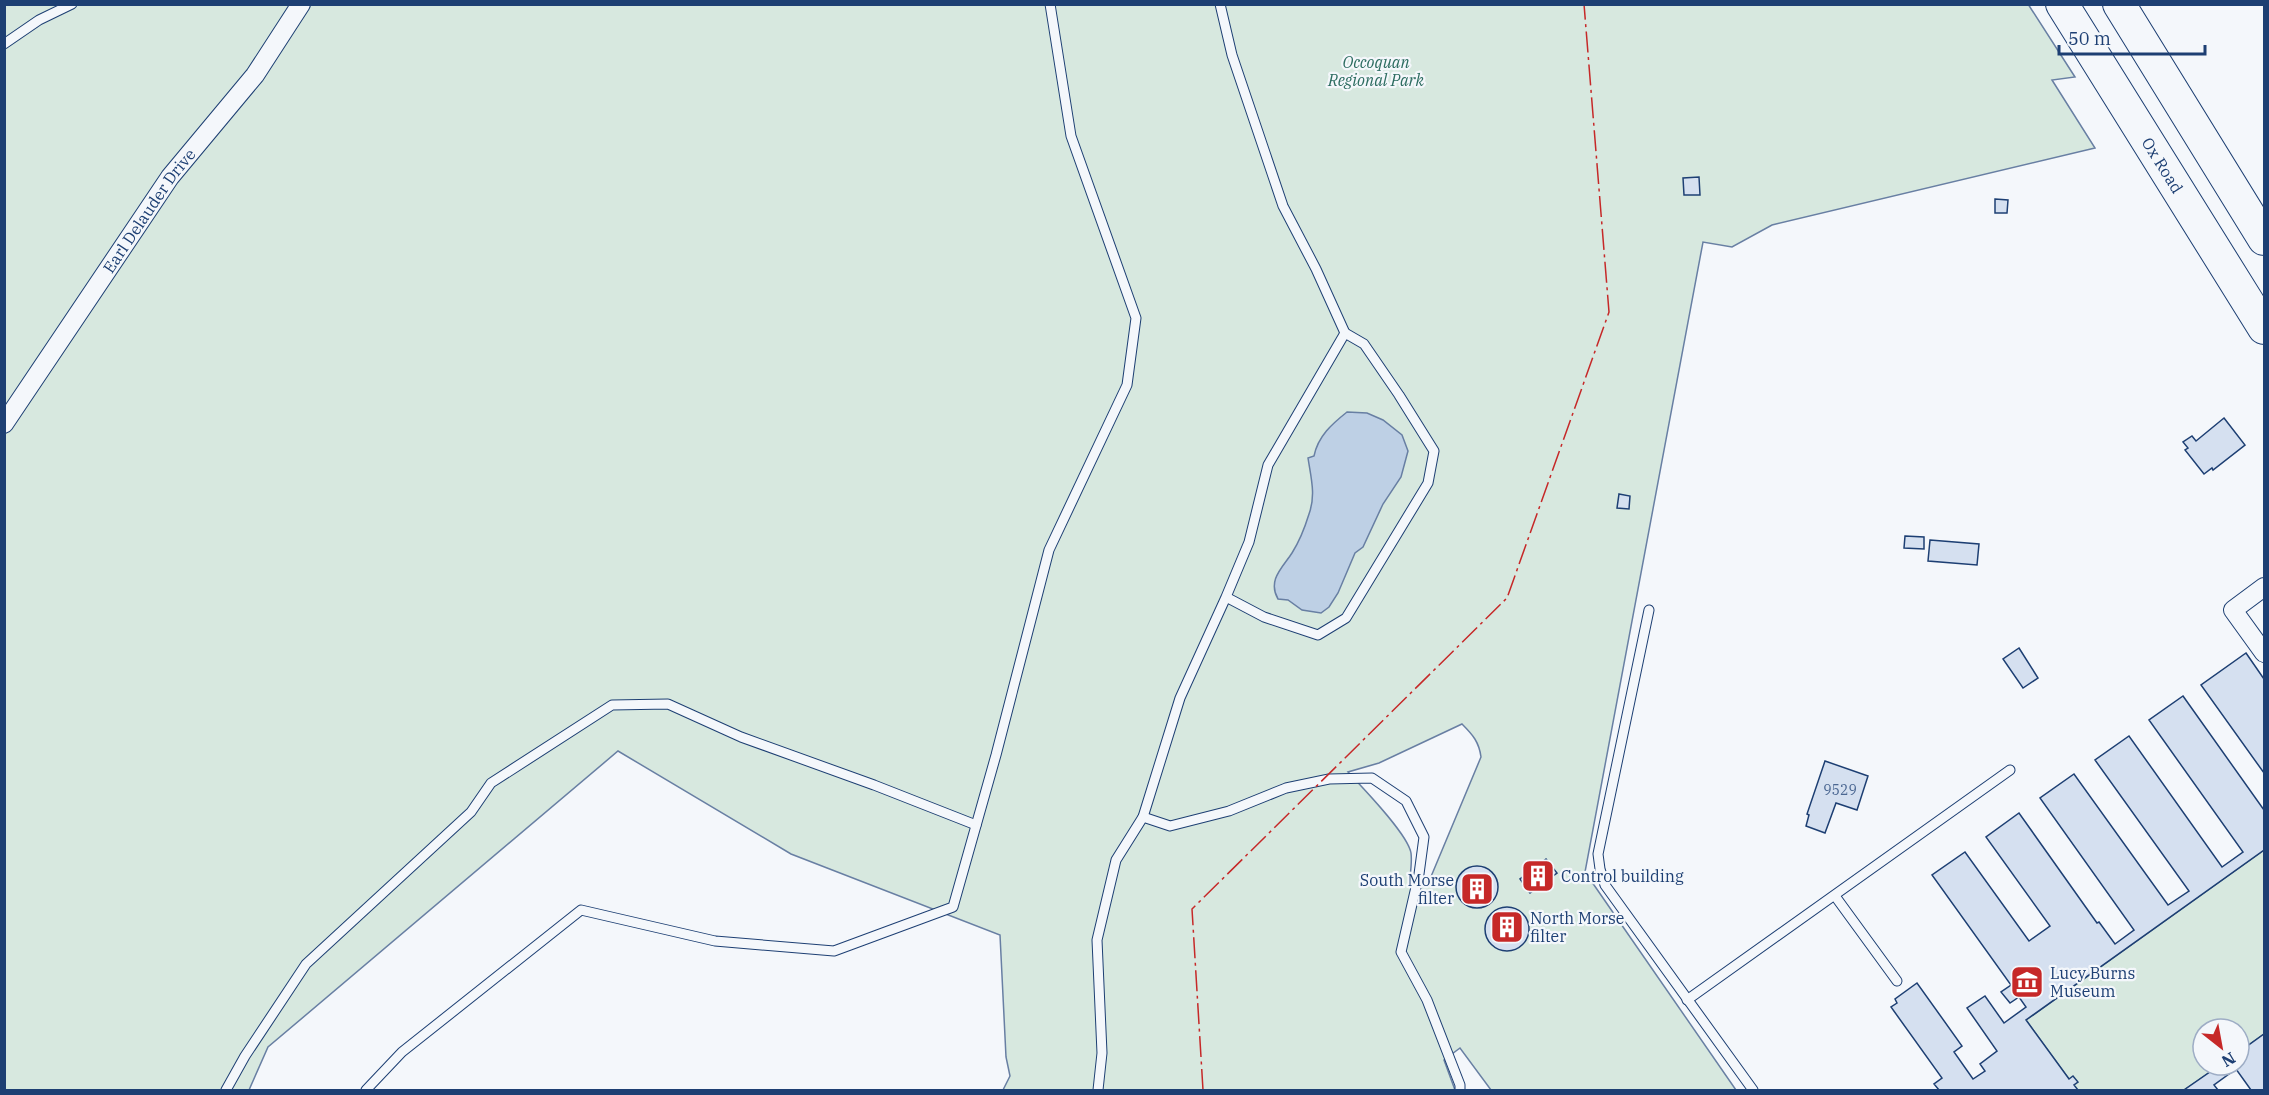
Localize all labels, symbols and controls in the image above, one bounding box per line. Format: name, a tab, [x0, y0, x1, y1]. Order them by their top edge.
scale bar	[2059, 18, 2204, 56]
text: 50 m	[2068, 27, 2111, 50]
park label: Occoquan Regional Park	[1327, 52, 1425, 90]
street label: Ox Road	[2138, 133, 2188, 197]
street label: Earl Delauder Drive	[98, 144, 200, 277]
house number: 9529	[1823, 781, 1857, 799]
building icon: Control building	[1520, 858, 1556, 894]
place label: Control building	[1561, 866, 1684, 886]
place label: South Morse filter	[1360, 870, 1454, 908]
building icon: South Morse filter	[1459, 871, 1495, 907]
place label: North Morse filter	[1530, 908, 1624, 946]
building icon: North Morse filter	[1489, 909, 1525, 945]
place label: Lucy Burns Museum	[2050, 963, 2135, 1001]
museum icon: Lucy Burns Museum	[2009, 964, 2045, 1000]
north arrow	[2191, 1017, 2251, 1077]
text: N	[2218, 1048, 2239, 1072]

